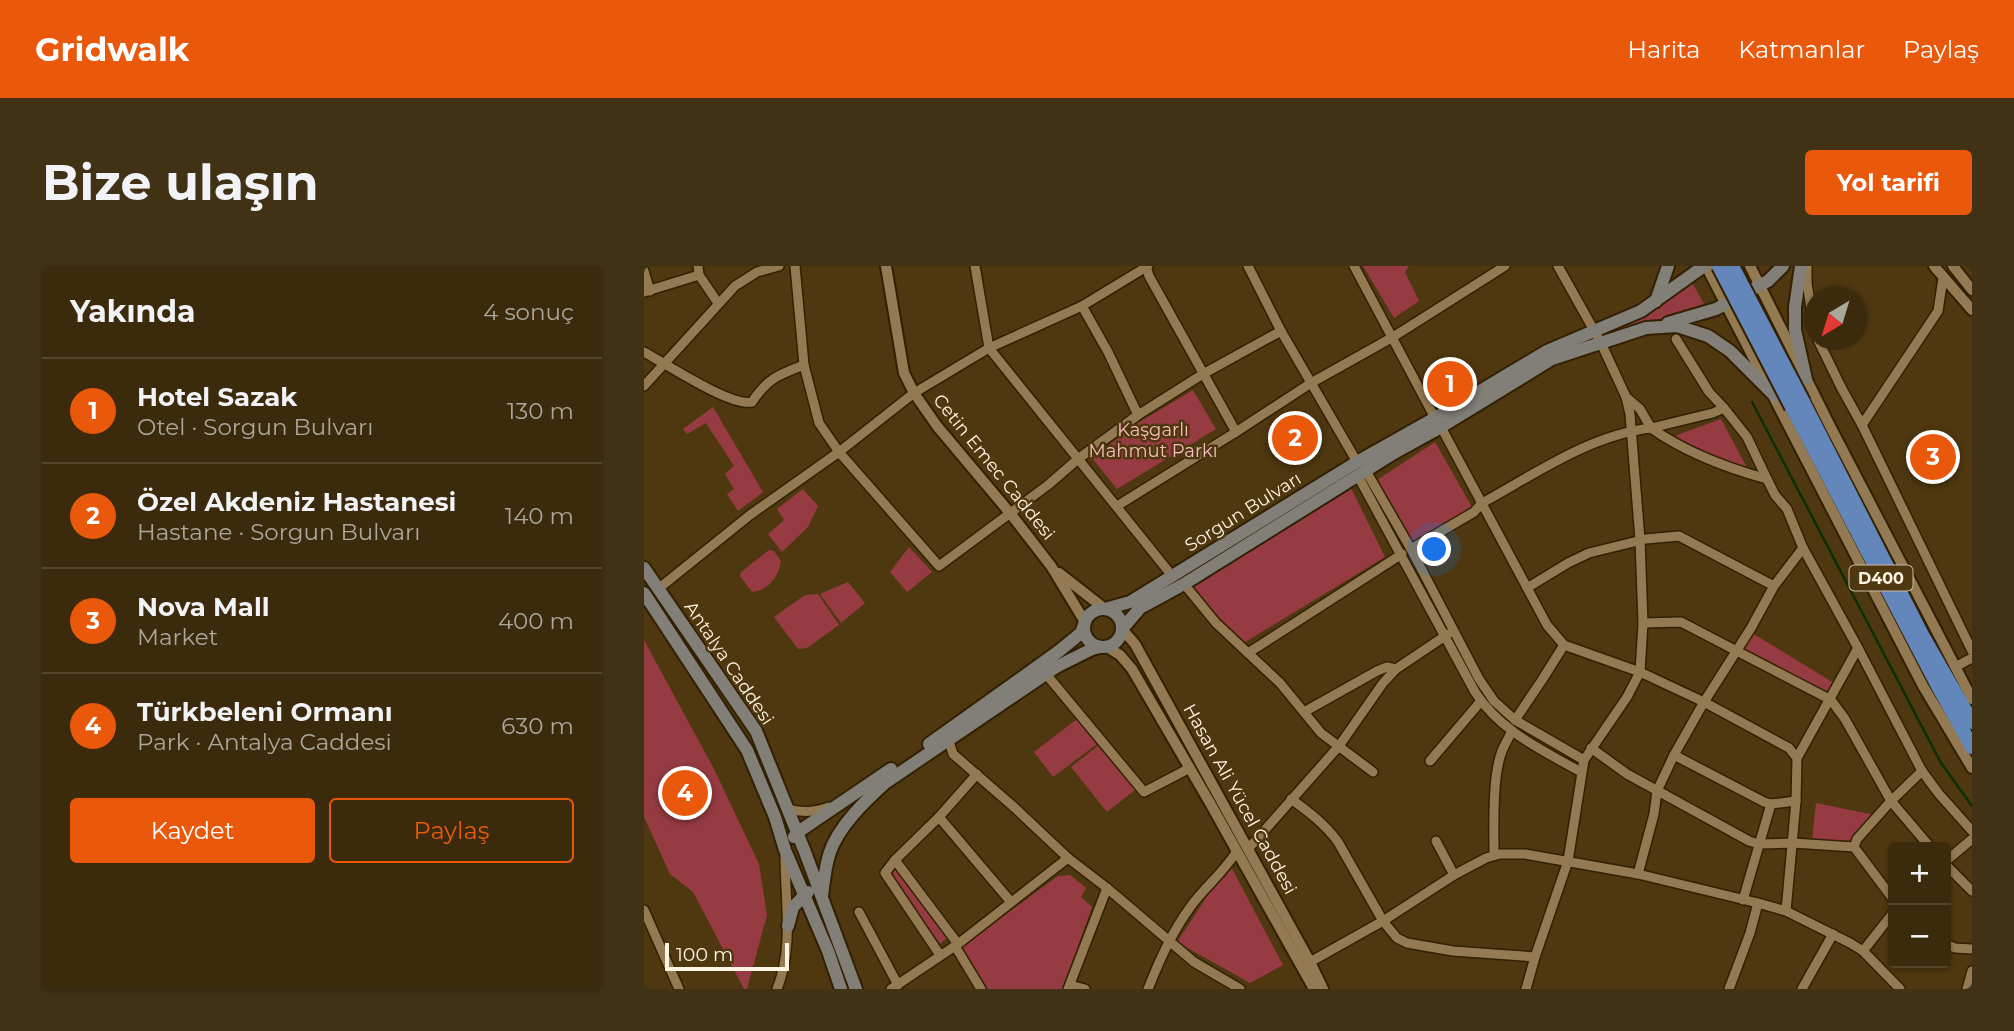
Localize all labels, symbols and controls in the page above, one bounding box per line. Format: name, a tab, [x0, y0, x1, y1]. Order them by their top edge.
text: Gridwalk	[35, 29, 189, 69]
text: Harita	[1628, 35, 1700, 64]
text: Katmanlar	[1738, 35, 1865, 64]
text: Paylaş	[1903, 35, 1979, 64]
button: Yol tarifi	[1805, 150, 1972, 215]
text: Bize ulaşın	[42, 153, 319, 212]
north arrow	[1804, 287, 1867, 350]
text: Yakında	[70, 293, 196, 330]
text: 4 sonuç	[483, 298, 574, 326]
pin: 1	[1427, 358, 1473, 410]
text: Hotel Sazak	[137, 381, 297, 413]
street label: Cetin Emec Caddesi	[928, 390, 1060, 544]
text: 1	[88, 397, 98, 425]
text: 130 m	[507, 397, 574, 425]
pin: 2	[1272, 412, 1318, 464]
text: Otel · Sorgun Bulvarı	[137, 413, 373, 441]
park label: Kaşgarlı Mahmut Parkı	[1088, 419, 1218, 462]
pin: 3	[1910, 431, 1956, 483]
street label: Sorgun Bulvarı	[1181, 467, 1305, 557]
text: Özel Akdeniz Hastanesi	[137, 486, 456, 518]
text: 2	[86, 502, 100, 530]
text: 140 m	[505, 502, 574, 530]
text: Hastane · Sorgun Bulvarı	[137, 518, 420, 546]
your location	[1417, 532, 1451, 566]
road number: D400	[1850, 566, 1912, 590]
text: Nova Mall	[137, 591, 270, 623]
street label: Antalya Caddesi	[680, 597, 778, 729]
text: 3	[86, 607, 100, 635]
text: 400 m	[498, 607, 574, 635]
text: Market	[137, 623, 218, 651]
text: Türkbeleni Ormanı	[137, 696, 393, 728]
street label: Hasan Ali Yücel Caddesi	[1178, 700, 1302, 898]
text: 4	[85, 712, 101, 740]
text: 630 m	[501, 712, 574, 740]
text: Park · Antalya Caddesi	[137, 728, 392, 756]
pin: 4	[662, 767, 708, 819]
button: Kaydet	[70, 798, 315, 863]
button: Paylaş	[329, 798, 574, 863]
map controls	[1888, 842, 1951, 968]
button: +	[1888, 842, 1951, 905]
button: −	[1888, 905, 1951, 968]
scale bar	[665, 940, 789, 972]
text: 100 m	[676, 943, 733, 966]

